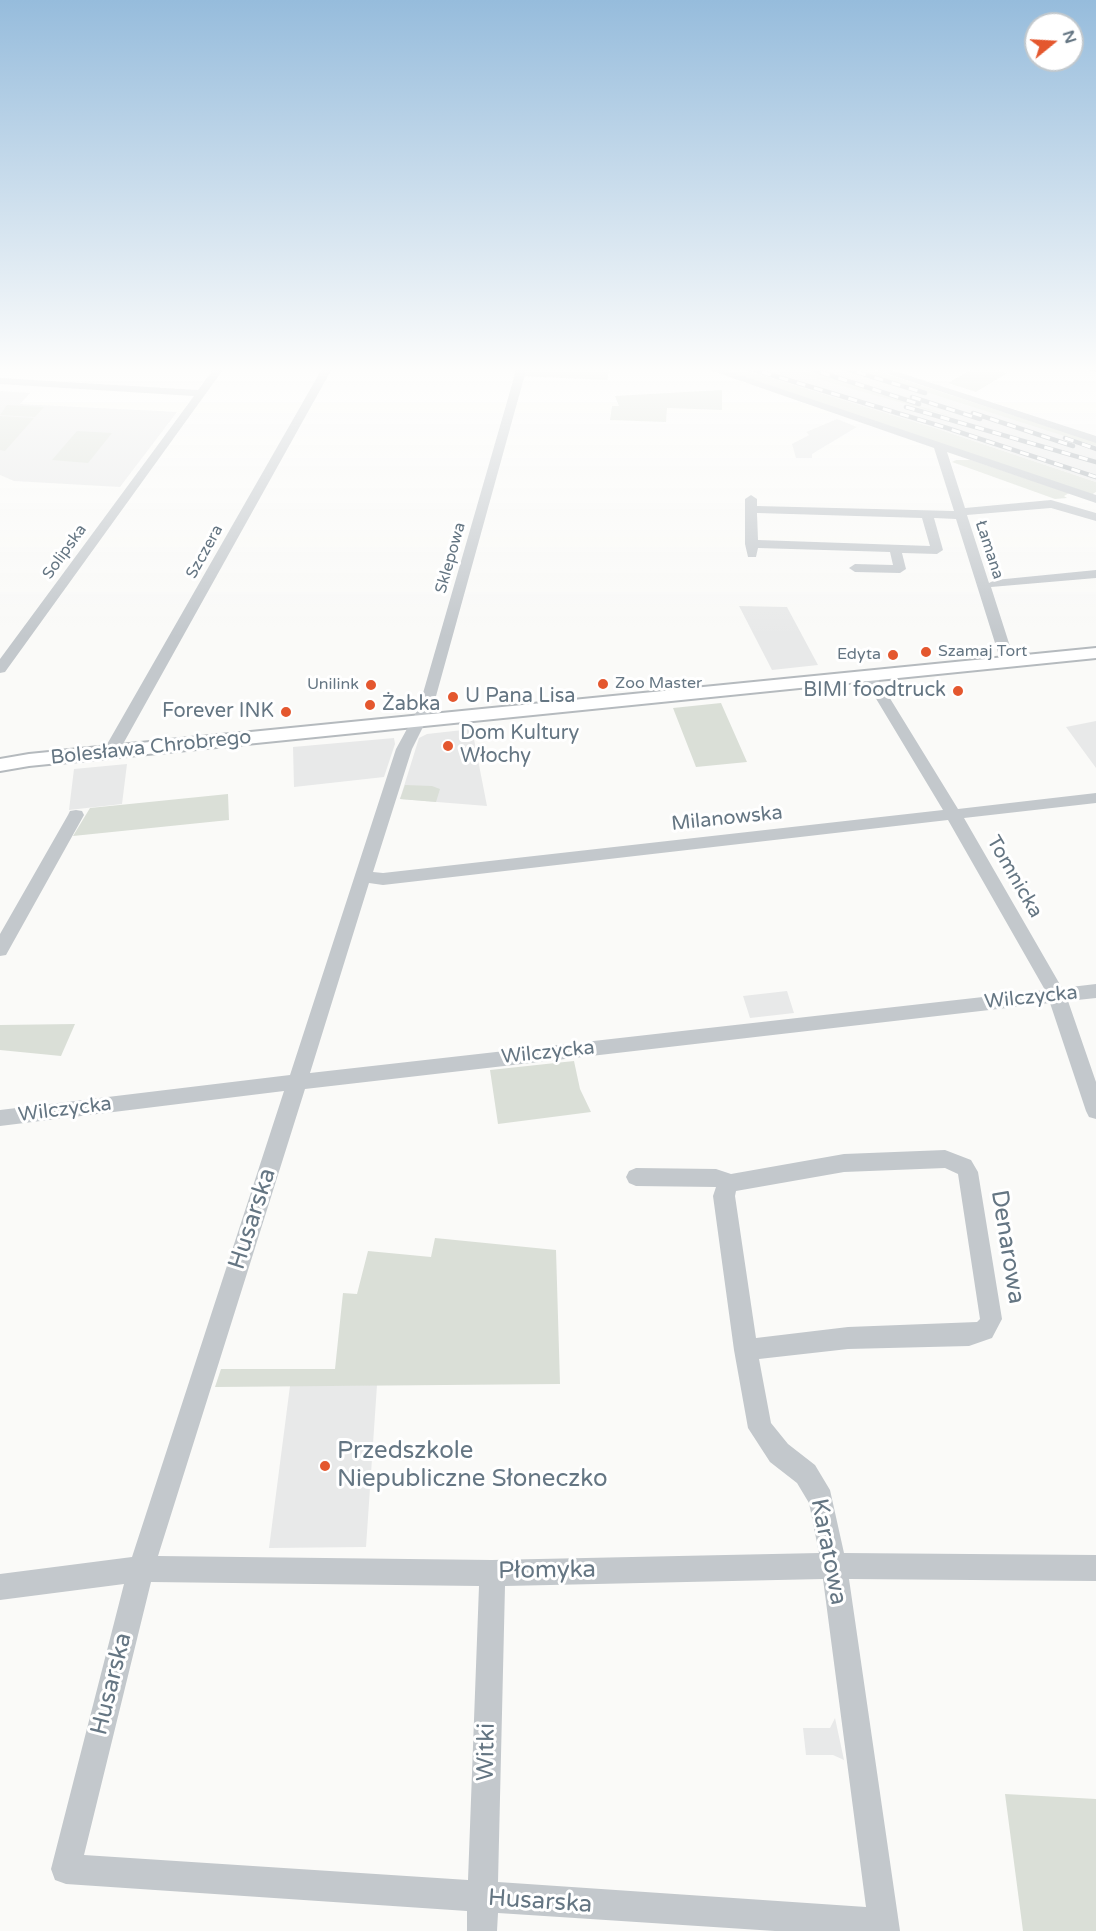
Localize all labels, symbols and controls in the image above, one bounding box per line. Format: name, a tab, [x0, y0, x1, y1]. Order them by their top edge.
north arrow	[1024, 12, 1084, 72]
text: N	[1058, 28, 1081, 46]
street label: Łamana	[970, 518, 1008, 582]
street label: Sklepowa	[432, 520, 470, 596]
street label: Solipska	[39, 521, 91, 583]
street label: Szczera	[182, 522, 228, 582]
place label: Szamaj Tort	[938, 642, 1027, 662]
place label: Edyta	[837, 645, 881, 665]
marker: Szamaj Tort	[919, 645, 933, 659]
marker: Edyta	[886, 648, 900, 662]
place label: Zoo Master	[615, 674, 702, 694]
place label: Unilink	[307, 675, 359, 695]
marker: Zoo Master	[596, 677, 610, 691]
marker: Unilink	[364, 678, 378, 692]
place label: BIMI foodtruck	[803, 679, 946, 703]
marker: BIMI foodtruck	[951, 684, 965, 698]
place label: U Pana Lisa	[465, 685, 575, 709]
marker: U Pana Lisa	[446, 690, 460, 704]
place label: Żabka	[382, 693, 441, 717]
marker: Żabka	[363, 698, 377, 712]
place label: Forever INK	[162, 700, 274, 724]
marker: Forever INK	[279, 705, 293, 719]
place label: Dom Kultury Włochy	[460, 722, 579, 769]
street label: Bolesława Chrobrego	[49, 726, 253, 770]
marker: Dom Kultury Włochy	[441, 739, 455, 753]
street label: Milanowska	[670, 801, 784, 837]
street label: Tomnicka	[981, 832, 1047, 922]
street label: Wilczycka	[983, 981, 1079, 1015]
street label: Wilczycka	[500, 1036, 596, 1070]
street label: Wilczycka	[17, 1092, 113, 1128]
street label: Husarska	[223, 1165, 283, 1273]
street label: Denarowa	[984, 1188, 1030, 1306]
place label: Przedszkole Niepubliczne Słoneczko	[337, 1438, 608, 1494]
marker: Przedszkole Niepubliczne Słoneczko	[318, 1459, 332, 1473]
street label: Karatowa	[804, 1496, 852, 1608]
street label: Płomyka	[498, 1556, 596, 1586]
street label: Husarska	[85, 1630, 139, 1738]
street label: Witki	[472, 1723, 502, 1781]
street label: Husarska	[487, 1884, 593, 1920]

